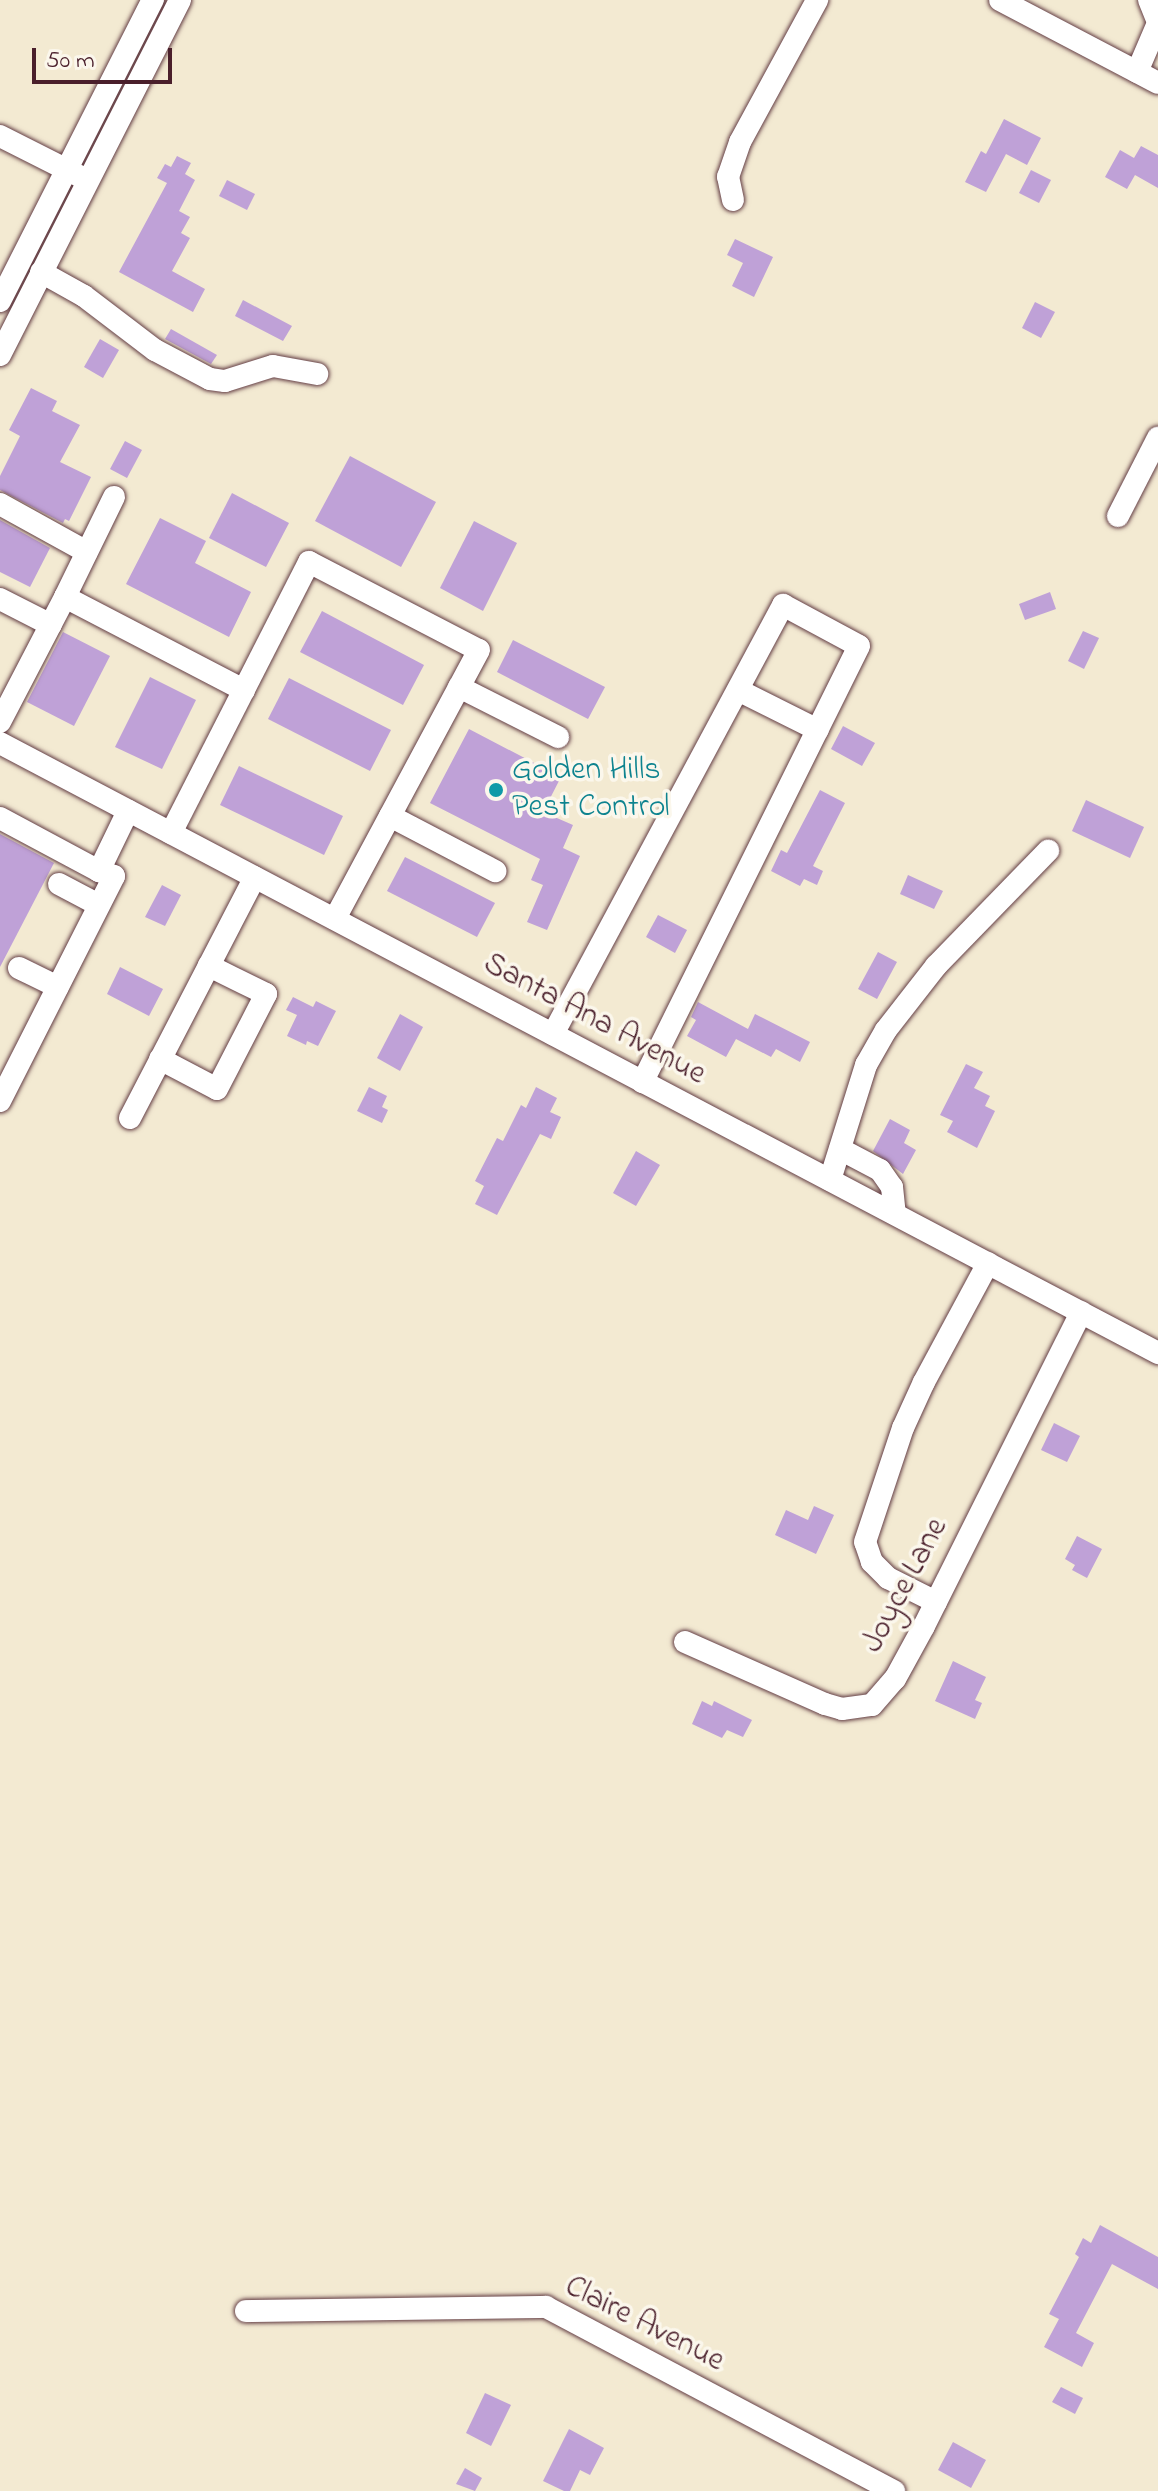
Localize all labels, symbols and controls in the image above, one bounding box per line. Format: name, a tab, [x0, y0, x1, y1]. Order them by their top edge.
scale bar	[36, 32, 176, 82]
text: 50 m	[46, 44, 95, 79]
place label: Golden Hills Pest Control	[512, 753, 670, 828]
marker: Golden Hills Pest Control	[487, 781, 505, 799]
street label: Santa Ana Avenue	[476, 945, 712, 1095]
street label: Joyce Lane	[855, 1512, 957, 1660]
street label: Claire Avenue	[558, 2268, 730, 2382]

